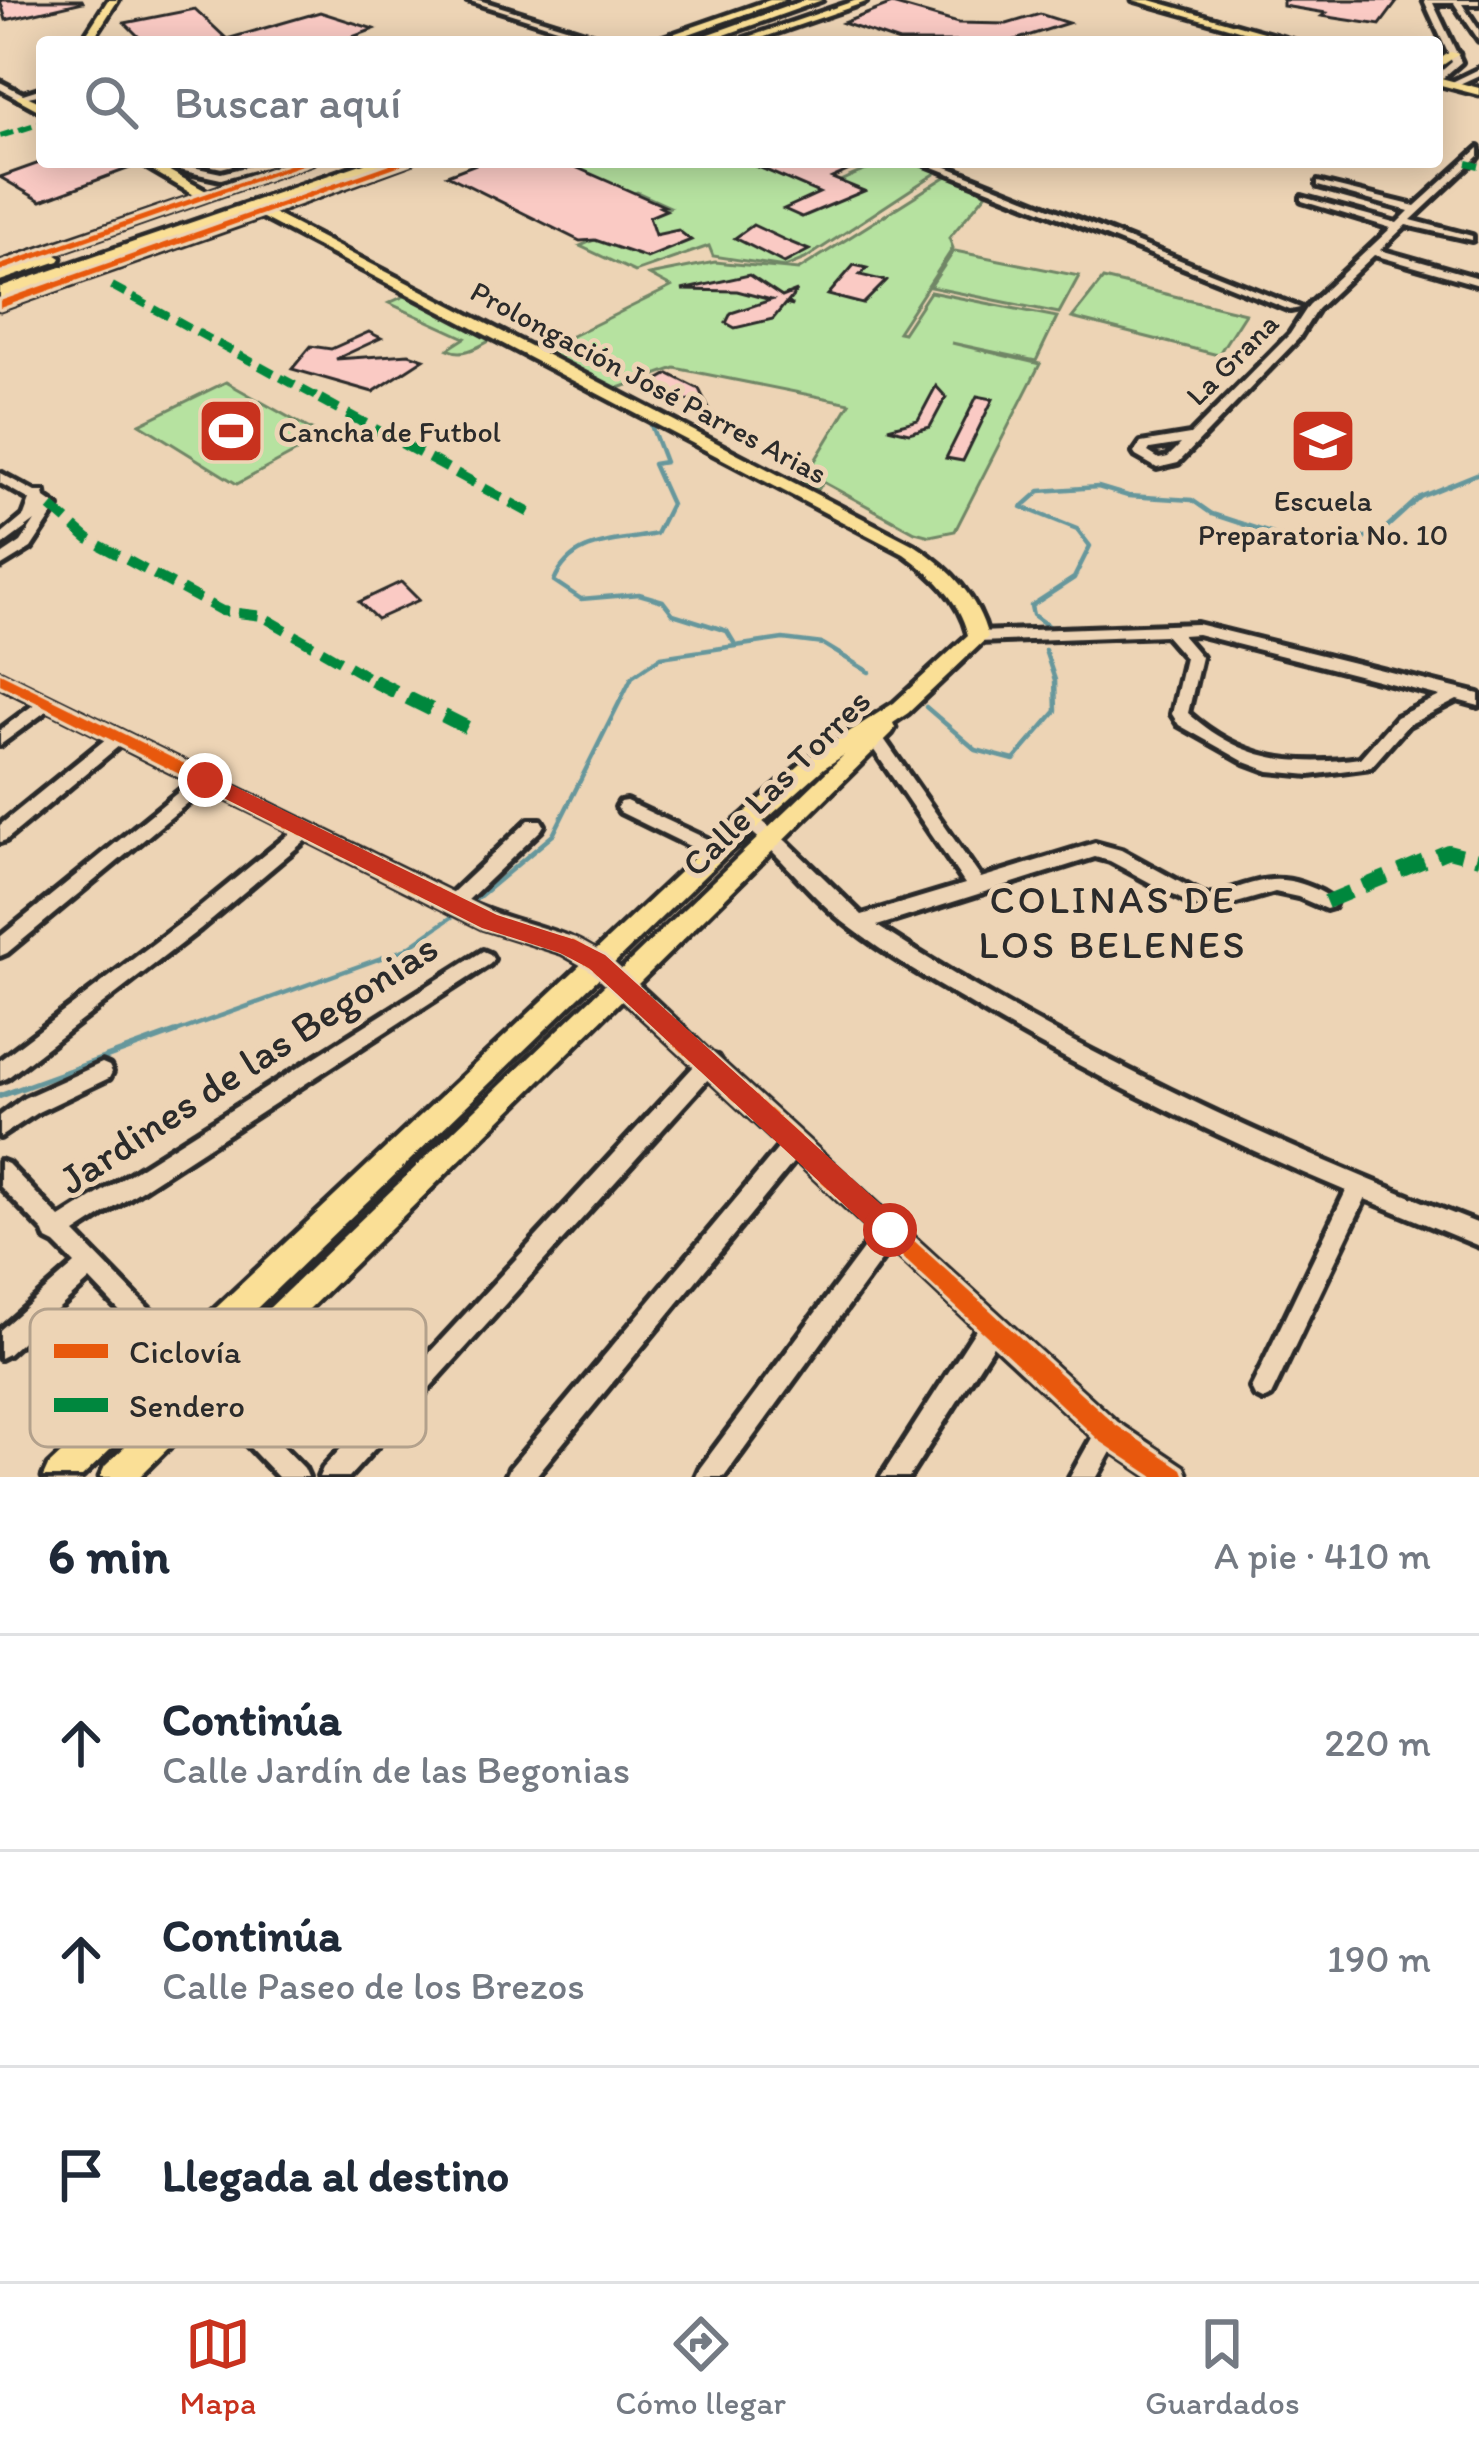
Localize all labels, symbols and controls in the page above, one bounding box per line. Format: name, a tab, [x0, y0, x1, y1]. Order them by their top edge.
search box	[36, 36, 1443, 168]
icon: search	[78, 69, 144, 135]
text: Buscar aquí	[174, 75, 401, 129]
street label: Prolongación José Parres Arias	[464, 272, 834, 492]
street label: La Grana	[1178, 304, 1287, 413]
sports icon: Cancha de Futbol	[196, 396, 266, 466]
school or university icon: Escuela Preparatoria No. 10	[1288, 406, 1358, 476]
place label: Cancha de Futbol	[278, 413, 502, 450]
place label: Escuela Preparatoria No. 10	[1198, 482, 1448, 553]
street label: Calle Las Torres	[673, 679, 879, 885]
route end	[178, 753, 232, 807]
district label: COLINAS DE LOS BELENES	[979, 876, 1247, 968]
street label: Jardines de las Begonias	[49, 921, 447, 1205]
route start	[863, 1203, 917, 1257]
legend	[30, 1309, 426, 1447]
text: Ciclovía	[129, 1332, 241, 1371]
text: Sendero	[129, 1386, 245, 1425]
text: 6 min	[48, 1525, 170, 1586]
text: A pie · 410 m	[1214, 1532, 1431, 1579]
text: Continúa	[162, 1692, 342, 1746]
icon: ahead	[48, 1710, 114, 1776]
text: 220 m	[1324, 1719, 1431, 1766]
text: Calle Jardín de las Begonias	[162, 1746, 630, 1793]
text: Continúa	[162, 1908, 342, 1962]
icon: ahead	[48, 1926, 114, 1992]
text: 190 m	[1327, 1935, 1431, 1982]
text: Calle Paseo de los Brezos	[162, 1962, 585, 2009]
icon: arrive	[48, 2142, 114, 2208]
text: Llegada al destino	[162, 2148, 509, 2202]
tab: Mapa	[179, 2311, 256, 2422]
tab: Cómo llegar	[615, 2311, 786, 2422]
tab: Guardados	[1145, 2311, 1300, 2422]

